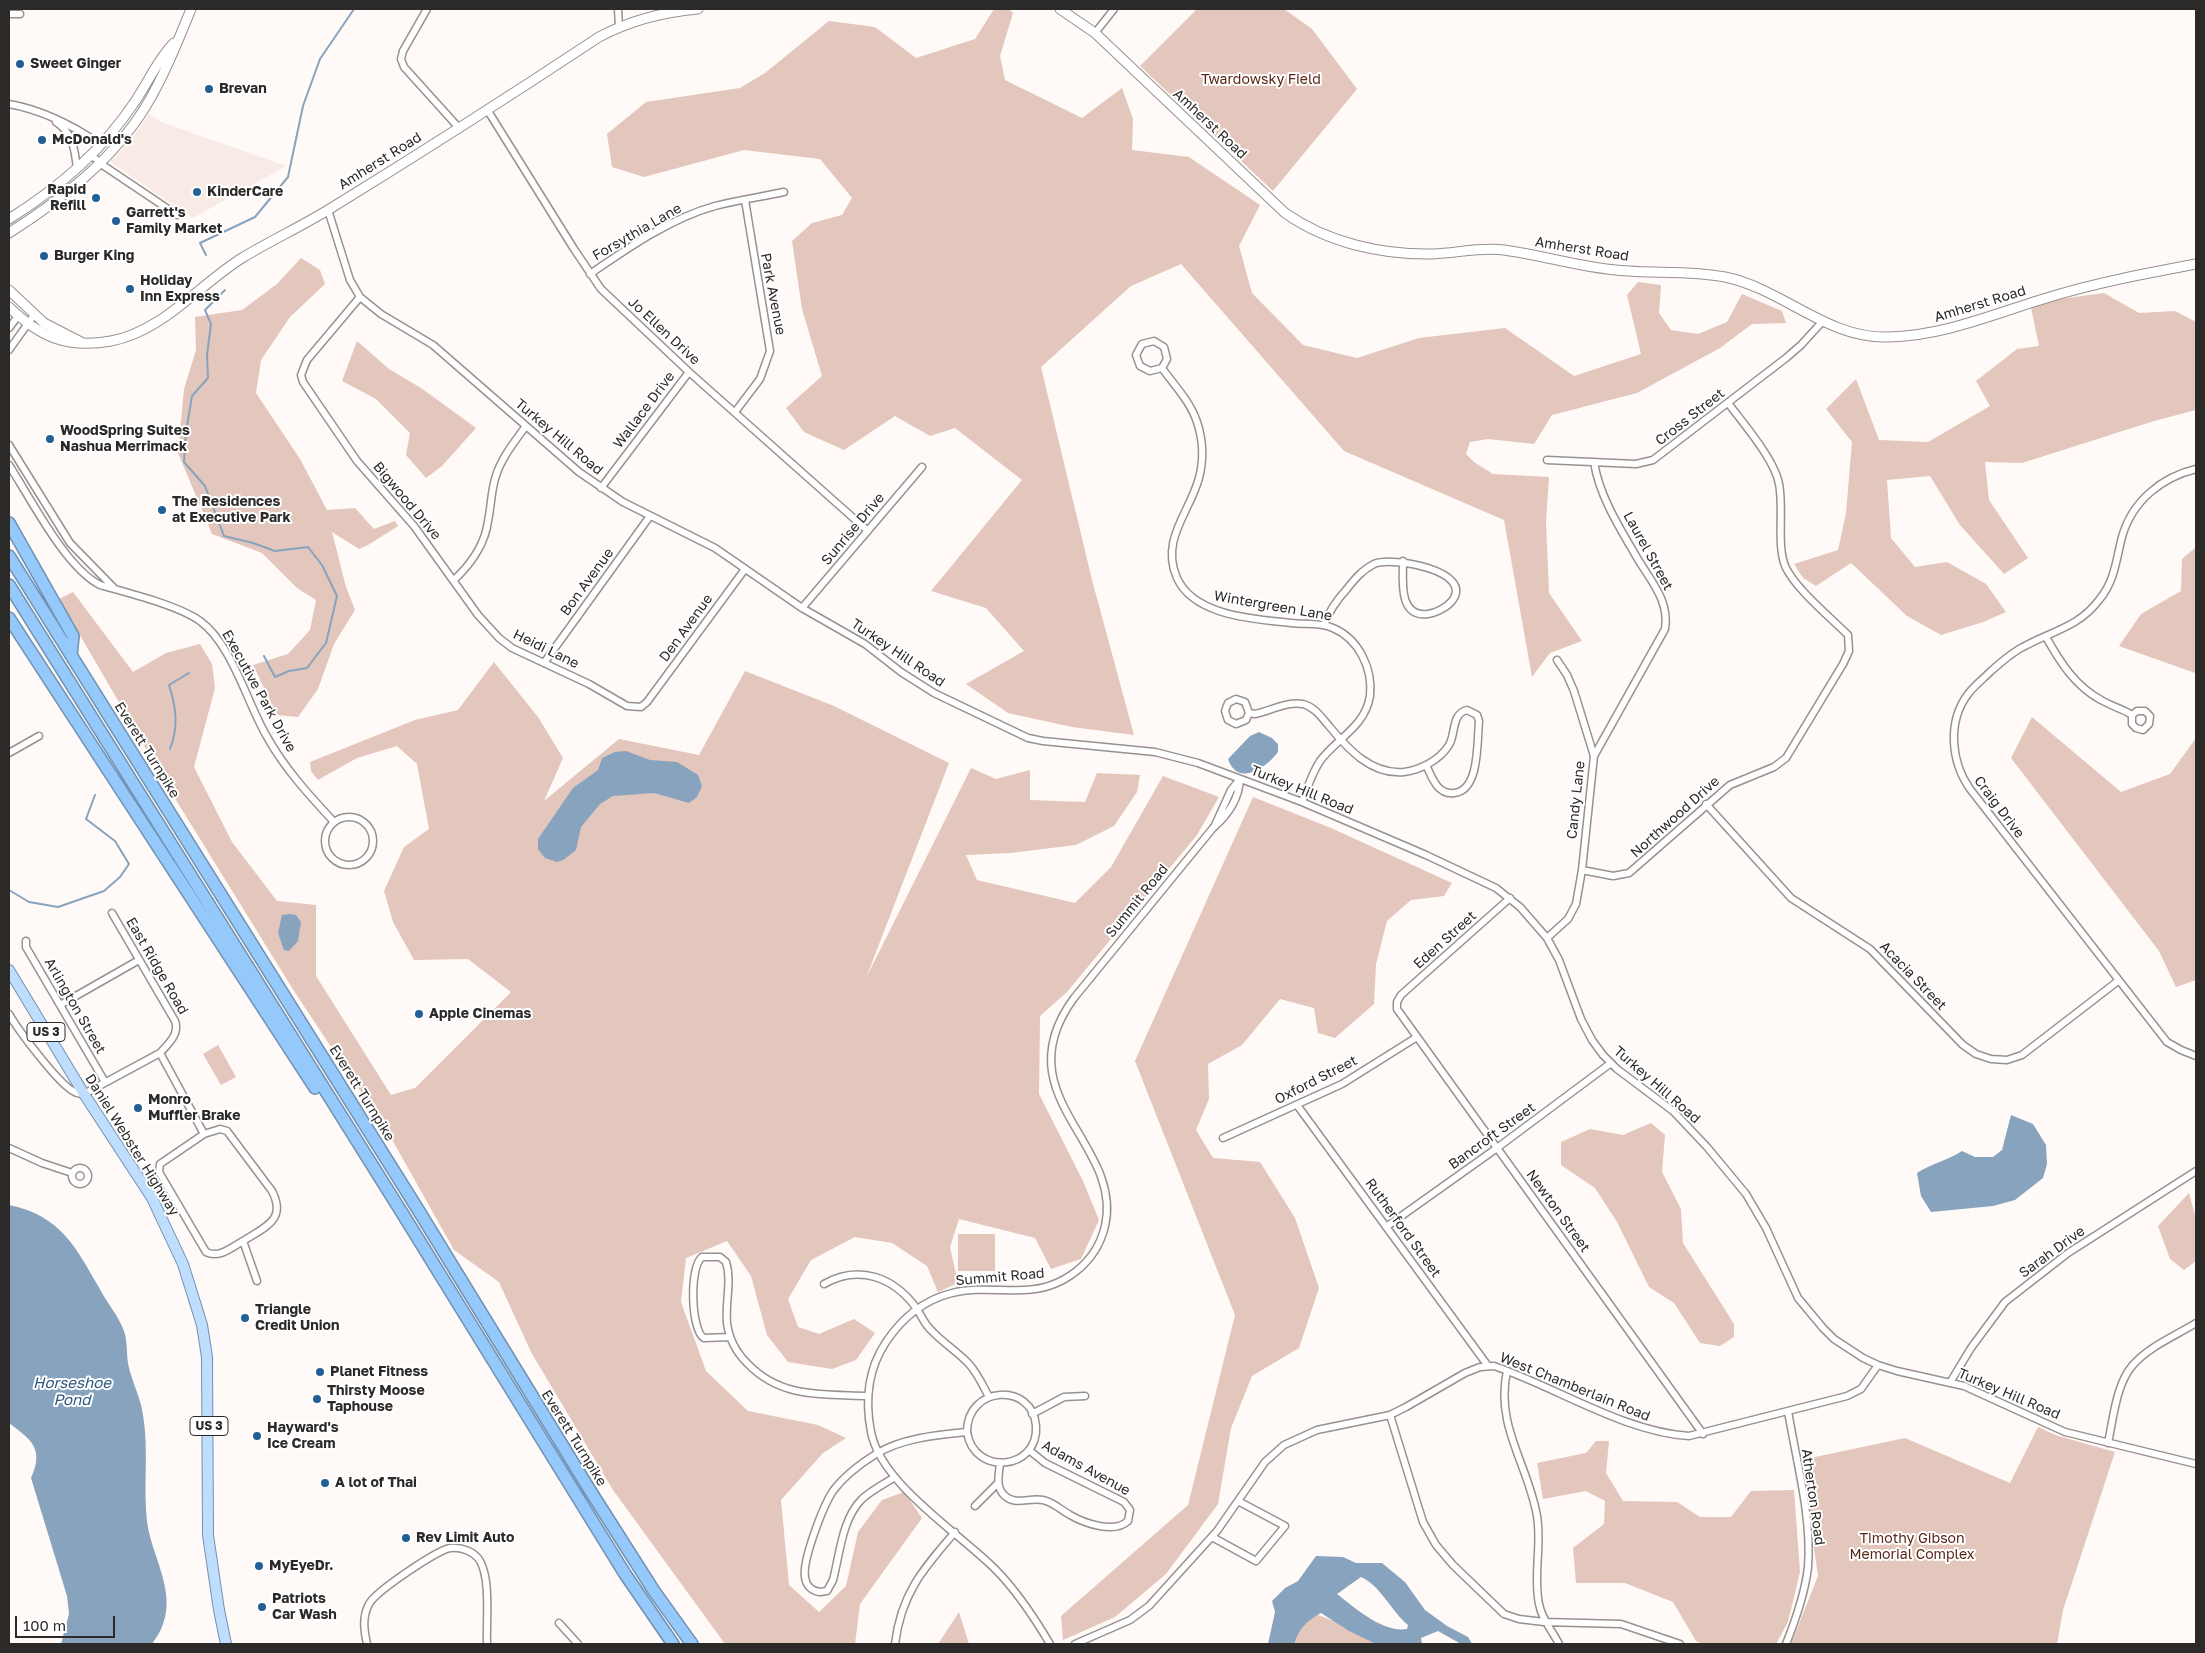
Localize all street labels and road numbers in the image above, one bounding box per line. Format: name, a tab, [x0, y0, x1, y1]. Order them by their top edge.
street label: Amherst Road	[1170, 86, 1250, 162]
street label: Amherst Road	[335, 129, 425, 193]
street label: Forsythia Lane	[590, 200, 684, 264]
street label: Amherst Road	[1534, 233, 1630, 265]
street label: Park Avenue	[757, 252, 789, 336]
street label: Amherst Road	[1932, 282, 2028, 326]
street label: Jo Ellen Drive	[625, 294, 703, 368]
street label: Wallace Drive	[610, 368, 678, 452]
street label: Cross Street	[1652, 385, 1728, 449]
street label: Turkey Hill Road	[512, 395, 606, 479]
street label: Bigwood Drive	[370, 459, 444, 543]
street label: Sunrise Drive	[818, 490, 888, 568]
street label: Laurel Street	[1619, 509, 1677, 593]
street label: Bon Avenue	[557, 545, 617, 619]
street label: Wintergreen Lane	[1213, 587, 1333, 625]
street label: Den Avenue	[656, 591, 716, 665]
street label: Turkey Hill Road	[848, 615, 948, 691]
street label: Heidi Lane	[510, 626, 582, 672]
street label: Executive Park Drive	[218, 627, 300, 755]
street label: Everett Turnpike	[111, 699, 183, 801]
street label: Candy Lane	[1564, 760, 1588, 840]
street label: Turkey Hill Road	[1248, 762, 1356, 818]
street label: Northwood Drive	[1627, 773, 1723, 861]
street label: Craig Drive	[1970, 773, 2028, 841]
street label: Summit Road	[1102, 861, 1172, 941]
street label: Eden Street	[1410, 907, 1480, 973]
street label: East Ridge Road	[122, 914, 192, 1018]
street label: Acacia Street	[1876, 938, 1950, 1014]
street label: Arlington Street	[41, 955, 109, 1057]
road number: US 3	[27, 1022, 65, 1042]
street label: Everett Turnpike	[326, 1042, 398, 1144]
street label: Turkey Hill Road	[1610, 1043, 1704, 1127]
street label: Oxford Street	[1272, 1052, 1360, 1108]
street label: Daniel Webster Highway	[81, 1071, 183, 1219]
street label: Bancroft Street	[1445, 1099, 1539, 1173]
street label: Newton Street	[1522, 1167, 1594, 1255]
street label: Rutherford Street	[1362, 1175, 1444, 1281]
street label: Sarah Drive	[2016, 1223, 2088, 1281]
street label: Summit Road	[955, 1265, 1045, 1289]
street label: West Chamberlain Road	[1497, 1349, 1653, 1425]
street label: Turkey Hill Road	[1955, 1365, 2063, 1423]
street label: Everett Turnpike	[538, 1387, 610, 1489]
road number: US 3	[190, 1416, 228, 1435]
street label: Adams Avenue	[1039, 1437, 1133, 1499]
street label: Atherton Road	[1798, 1448, 1828, 1546]

